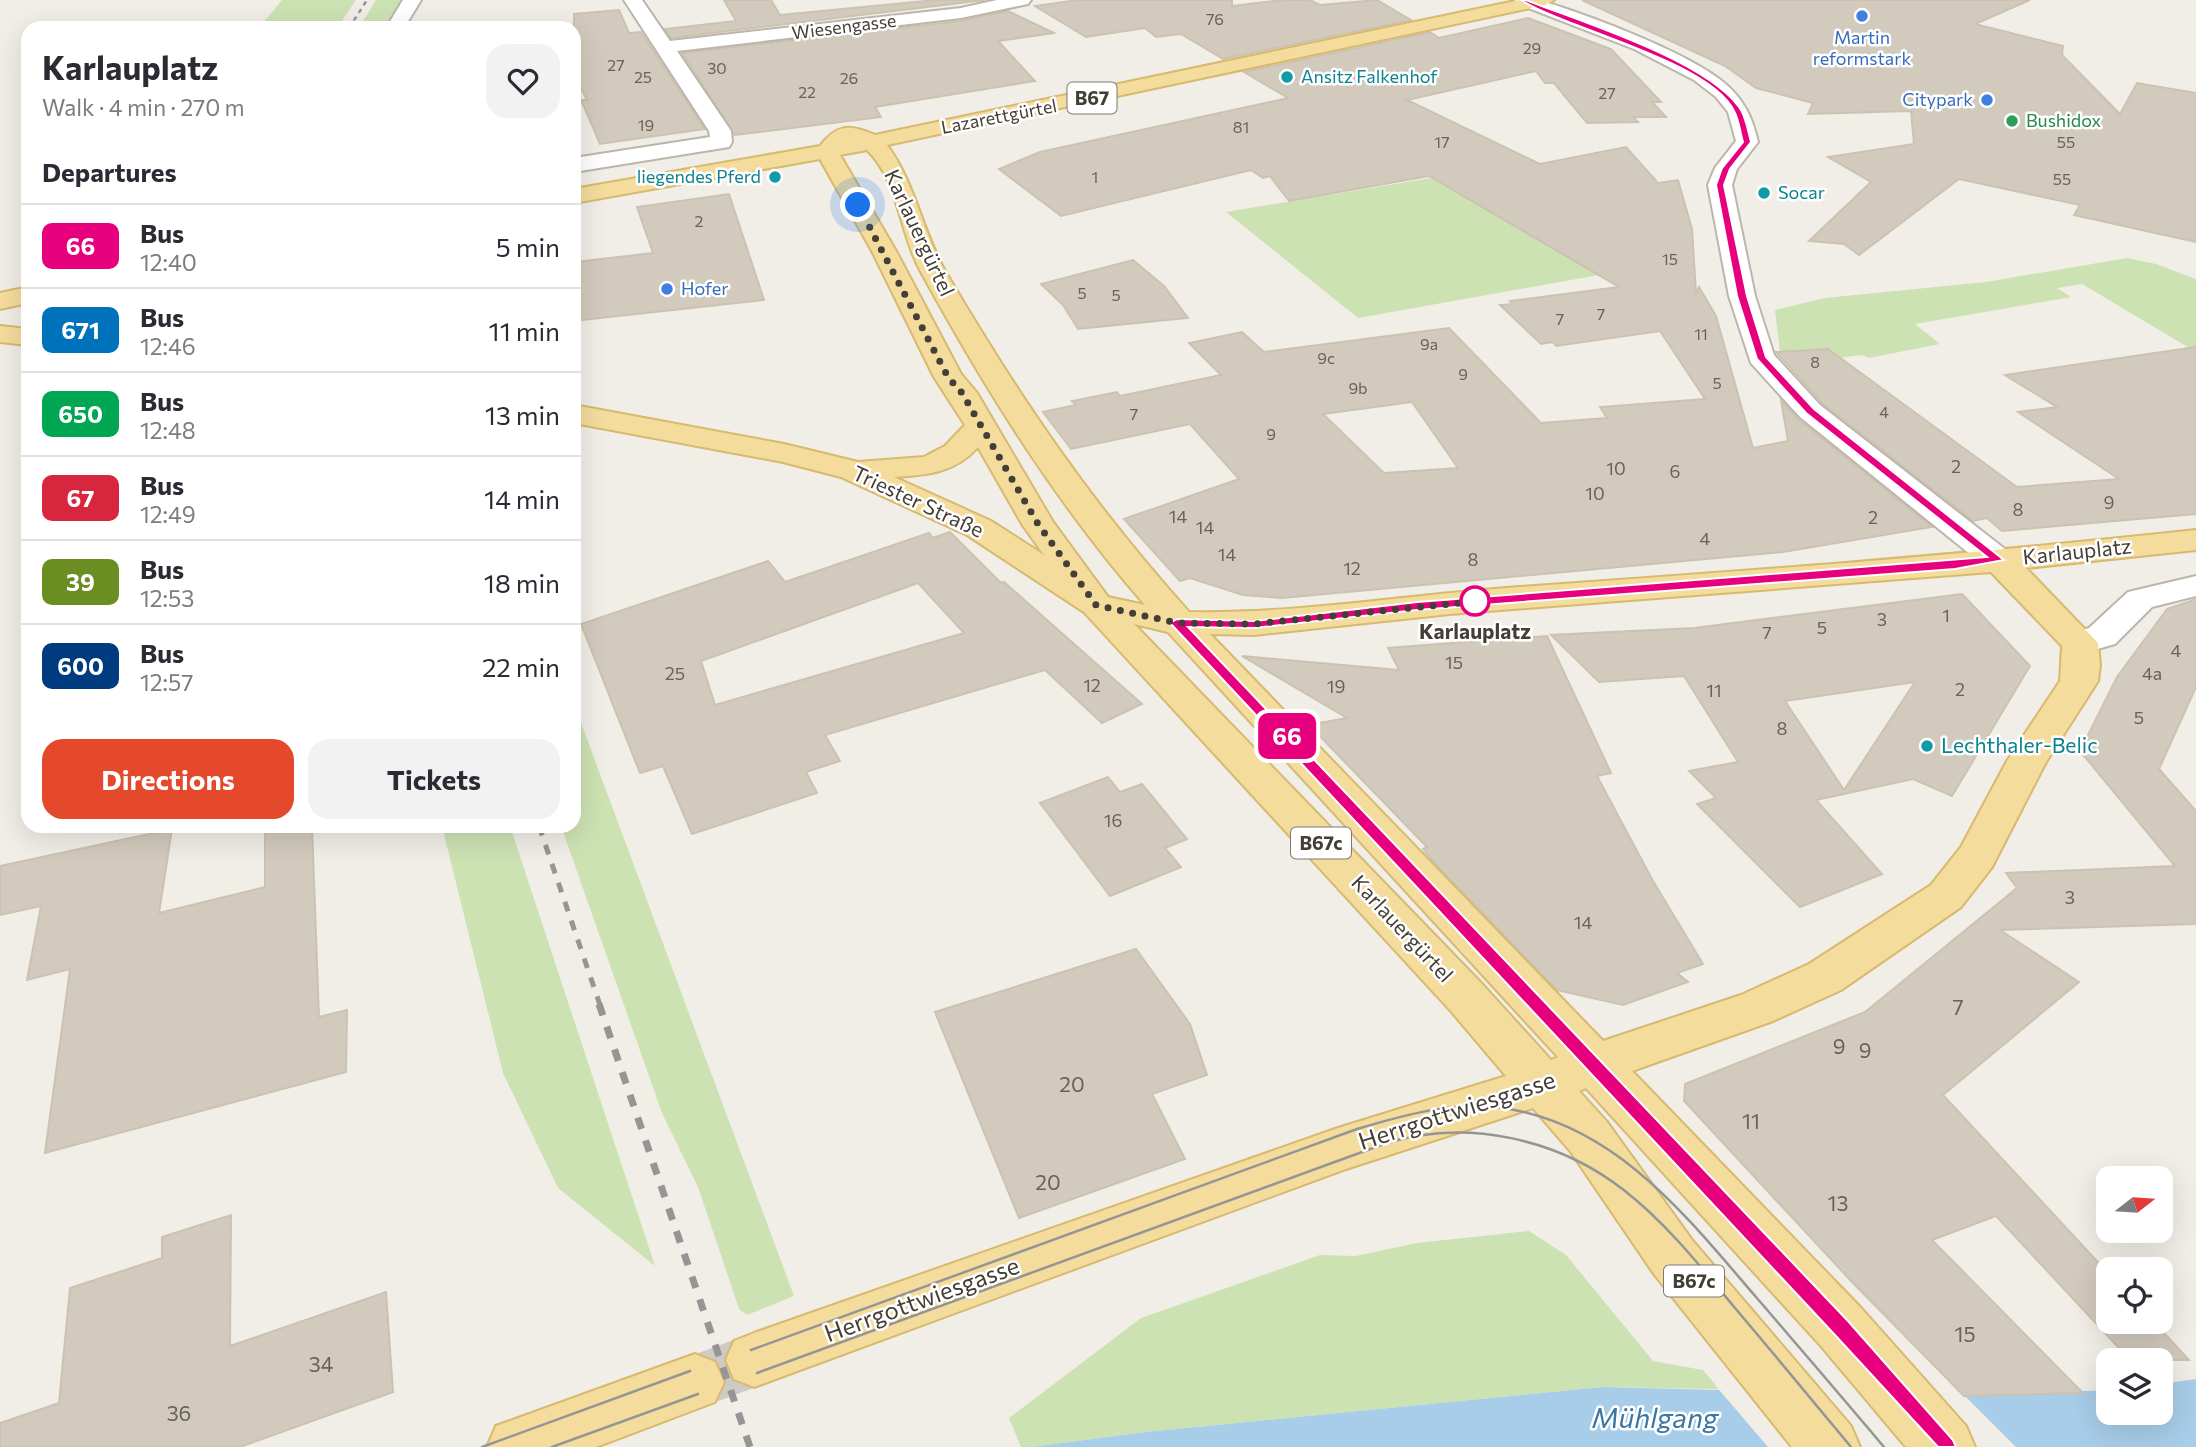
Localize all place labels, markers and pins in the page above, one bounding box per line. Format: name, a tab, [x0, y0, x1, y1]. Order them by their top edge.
marker: Martin reformstark	[1854, 8, 1870, 24]
place label: Martin reformstark	[1813, 26, 1911, 69]
place label: Ansitz Falkenhof	[1301, 65, 1438, 87]
marker: Ansitz Falkenhof	[1279, 69, 1295, 85]
place label: Citypark	[1902, 88, 1973, 110]
marker: Citypark	[1979, 92, 1995, 108]
place label: Bushidox	[2026, 109, 2102, 131]
marker: Bushidox	[2004, 113, 2020, 129]
place label: liegendes Pferd	[637, 165, 761, 187]
marker: liegendes Pferd	[767, 169, 783, 185]
place label: Socar	[1778, 181, 1825, 203]
marker: Socar	[1756, 185, 1772, 201]
place label: Hofer	[681, 277, 728, 299]
marker: Hofer	[659, 281, 675, 297]
marker: Karlauplatz	[1460, 586, 1490, 616]
place label: Karlauplatz	[1419, 618, 1531, 643]
place label: Lechthaler-Belic	[1941, 732, 2098, 757]
marker: Lechthaler-Belic	[1919, 738, 1935, 754]

